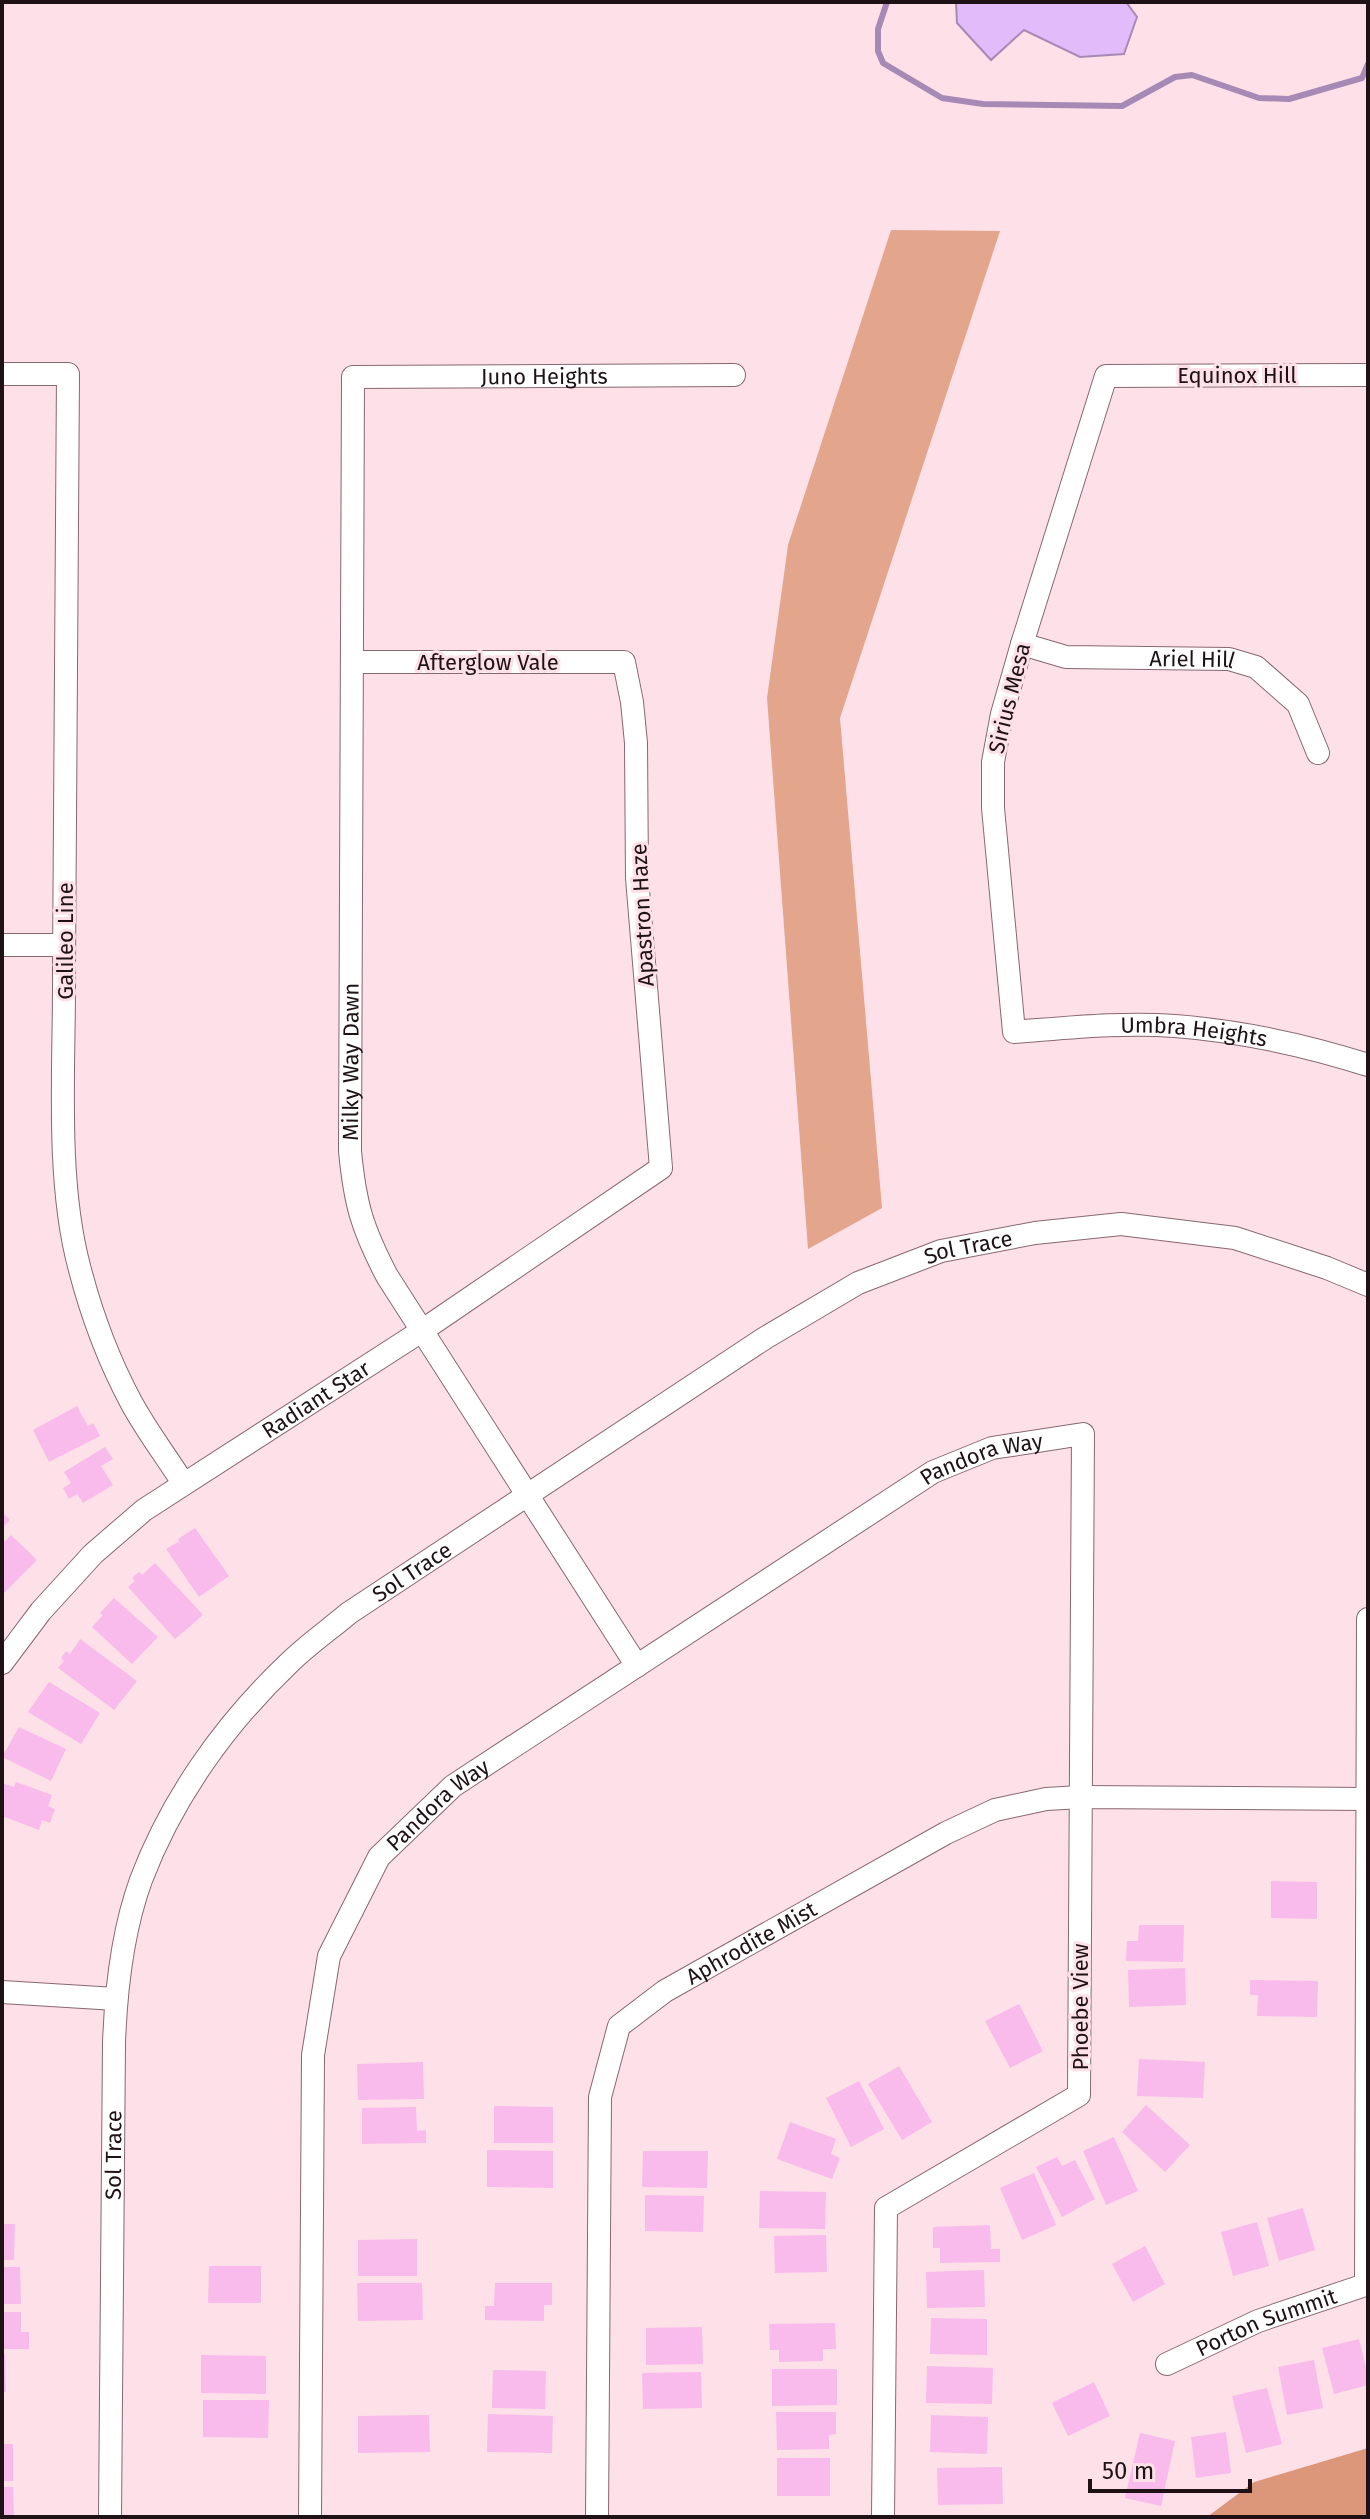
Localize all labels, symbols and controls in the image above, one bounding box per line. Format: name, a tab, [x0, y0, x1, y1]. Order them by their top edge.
street label: Equinox Hill	[1177, 362, 1297, 389]
street label: Juno Heights	[481, 363, 608, 390]
street label: Sirius Mesa	[983, 640, 1036, 756]
street label: Ariel Hill	[1149, 645, 1238, 674]
street label: Afterglow Vale	[417, 649, 559, 676]
street label: Apastron Haze	[625, 843, 660, 987]
street label: Galileo Line	[52, 882, 79, 1000]
street label: Milky Way Dawn	[337, 983, 365, 1141]
street label: Umbra Heights	[1120, 1012, 1270, 1053]
street label: Sol Trace	[920, 1225, 1015, 1270]
street label: Radiant Star	[257, 1355, 376, 1444]
street label: Pandora Way	[915, 1427, 1045, 1491]
street label: Sol Trace	[367, 1536, 457, 1608]
street label: Pandora Way	[381, 1753, 494, 1857]
street label: Aphrodite Mist	[681, 1896, 821, 1991]
street label: Phoebe View	[1067, 1943, 1094, 2071]
street label: Sol Trace	[100, 2110, 127, 2200]
street label: Porton Summit	[1192, 2283, 1340, 2362]
scale bar	[1090, 2443, 1250, 2493]
text: 50 m	[1102, 2457, 1154, 2485]

